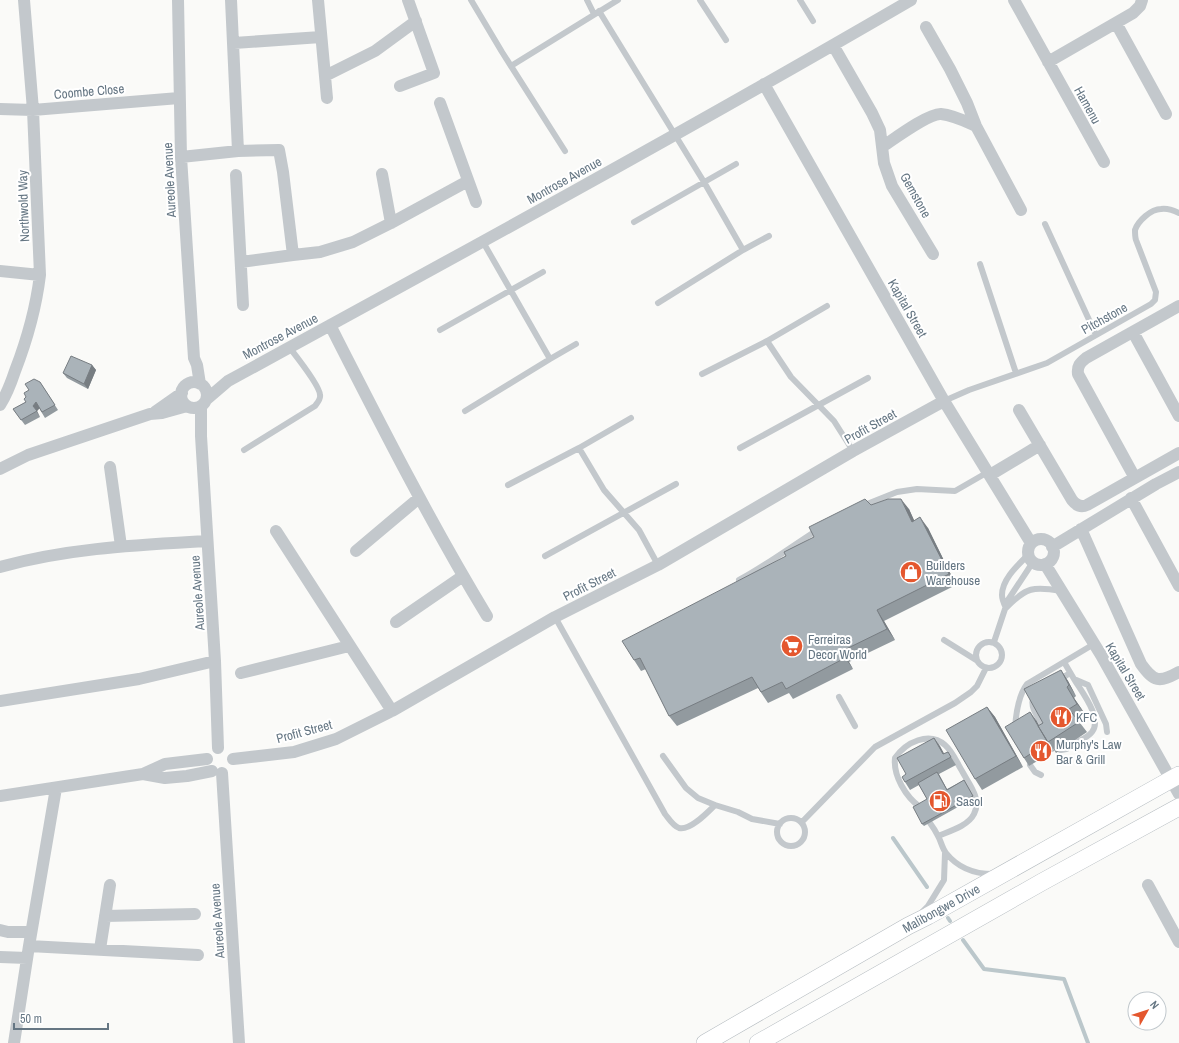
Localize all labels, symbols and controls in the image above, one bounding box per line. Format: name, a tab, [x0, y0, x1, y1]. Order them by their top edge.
street label: Coombe Close	[53, 80, 125, 103]
street label: Hamenu	[1070, 83, 1105, 127]
street label: Aureole Avenue	[159, 142, 180, 219]
street label: Montrose Avenue	[524, 153, 605, 208]
street label: Northwold Way	[14, 169, 33, 242]
street label: Gemstone	[896, 170, 935, 221]
street label: Kapital Street	[884, 276, 931, 340]
street label: Pitchstone	[1078, 299, 1130, 338]
street label: Montrose Avenue	[240, 309, 321, 363]
street label: Profit Street	[841, 405, 899, 448]
street label: Aureole Avenue	[186, 555, 209, 632]
place label: Builders Warehouse	[926, 557, 980, 589]
shop icon: Builders Warehouse	[898, 559, 924, 585]
street label: Profit Street	[560, 564, 618, 605]
place label: Ferreiras Decor World	[808, 631, 867, 663]
supermarket icon: Ferreiras Decor World	[779, 633, 805, 659]
street label: Kapital Street	[1102, 639, 1150, 703]
restaurant icon: KFC	[1048, 704, 1074, 730]
place label: KFC	[1076, 709, 1098, 726]
street label: Profit Street	[274, 716, 334, 747]
place label: Murphy's Law Bar & Grill	[1056, 736, 1122, 768]
restaurant icon: Murphy's Law Bar & Grill	[1028, 738, 1054, 764]
fuel station icon: Sasol	[927, 788, 953, 814]
place label: Sasol	[956, 793, 983, 810]
street label: Malibongwe Drive	[900, 880, 983, 937]
street label: Aureole Avenue	[206, 883, 229, 960]
north arrow	[1127, 991, 1167, 1031]
text: N	[1147, 998, 1162, 1012]
scale bar	[14, 1005, 108, 1031]
text: 50 m	[20, 1011, 42, 1027]

